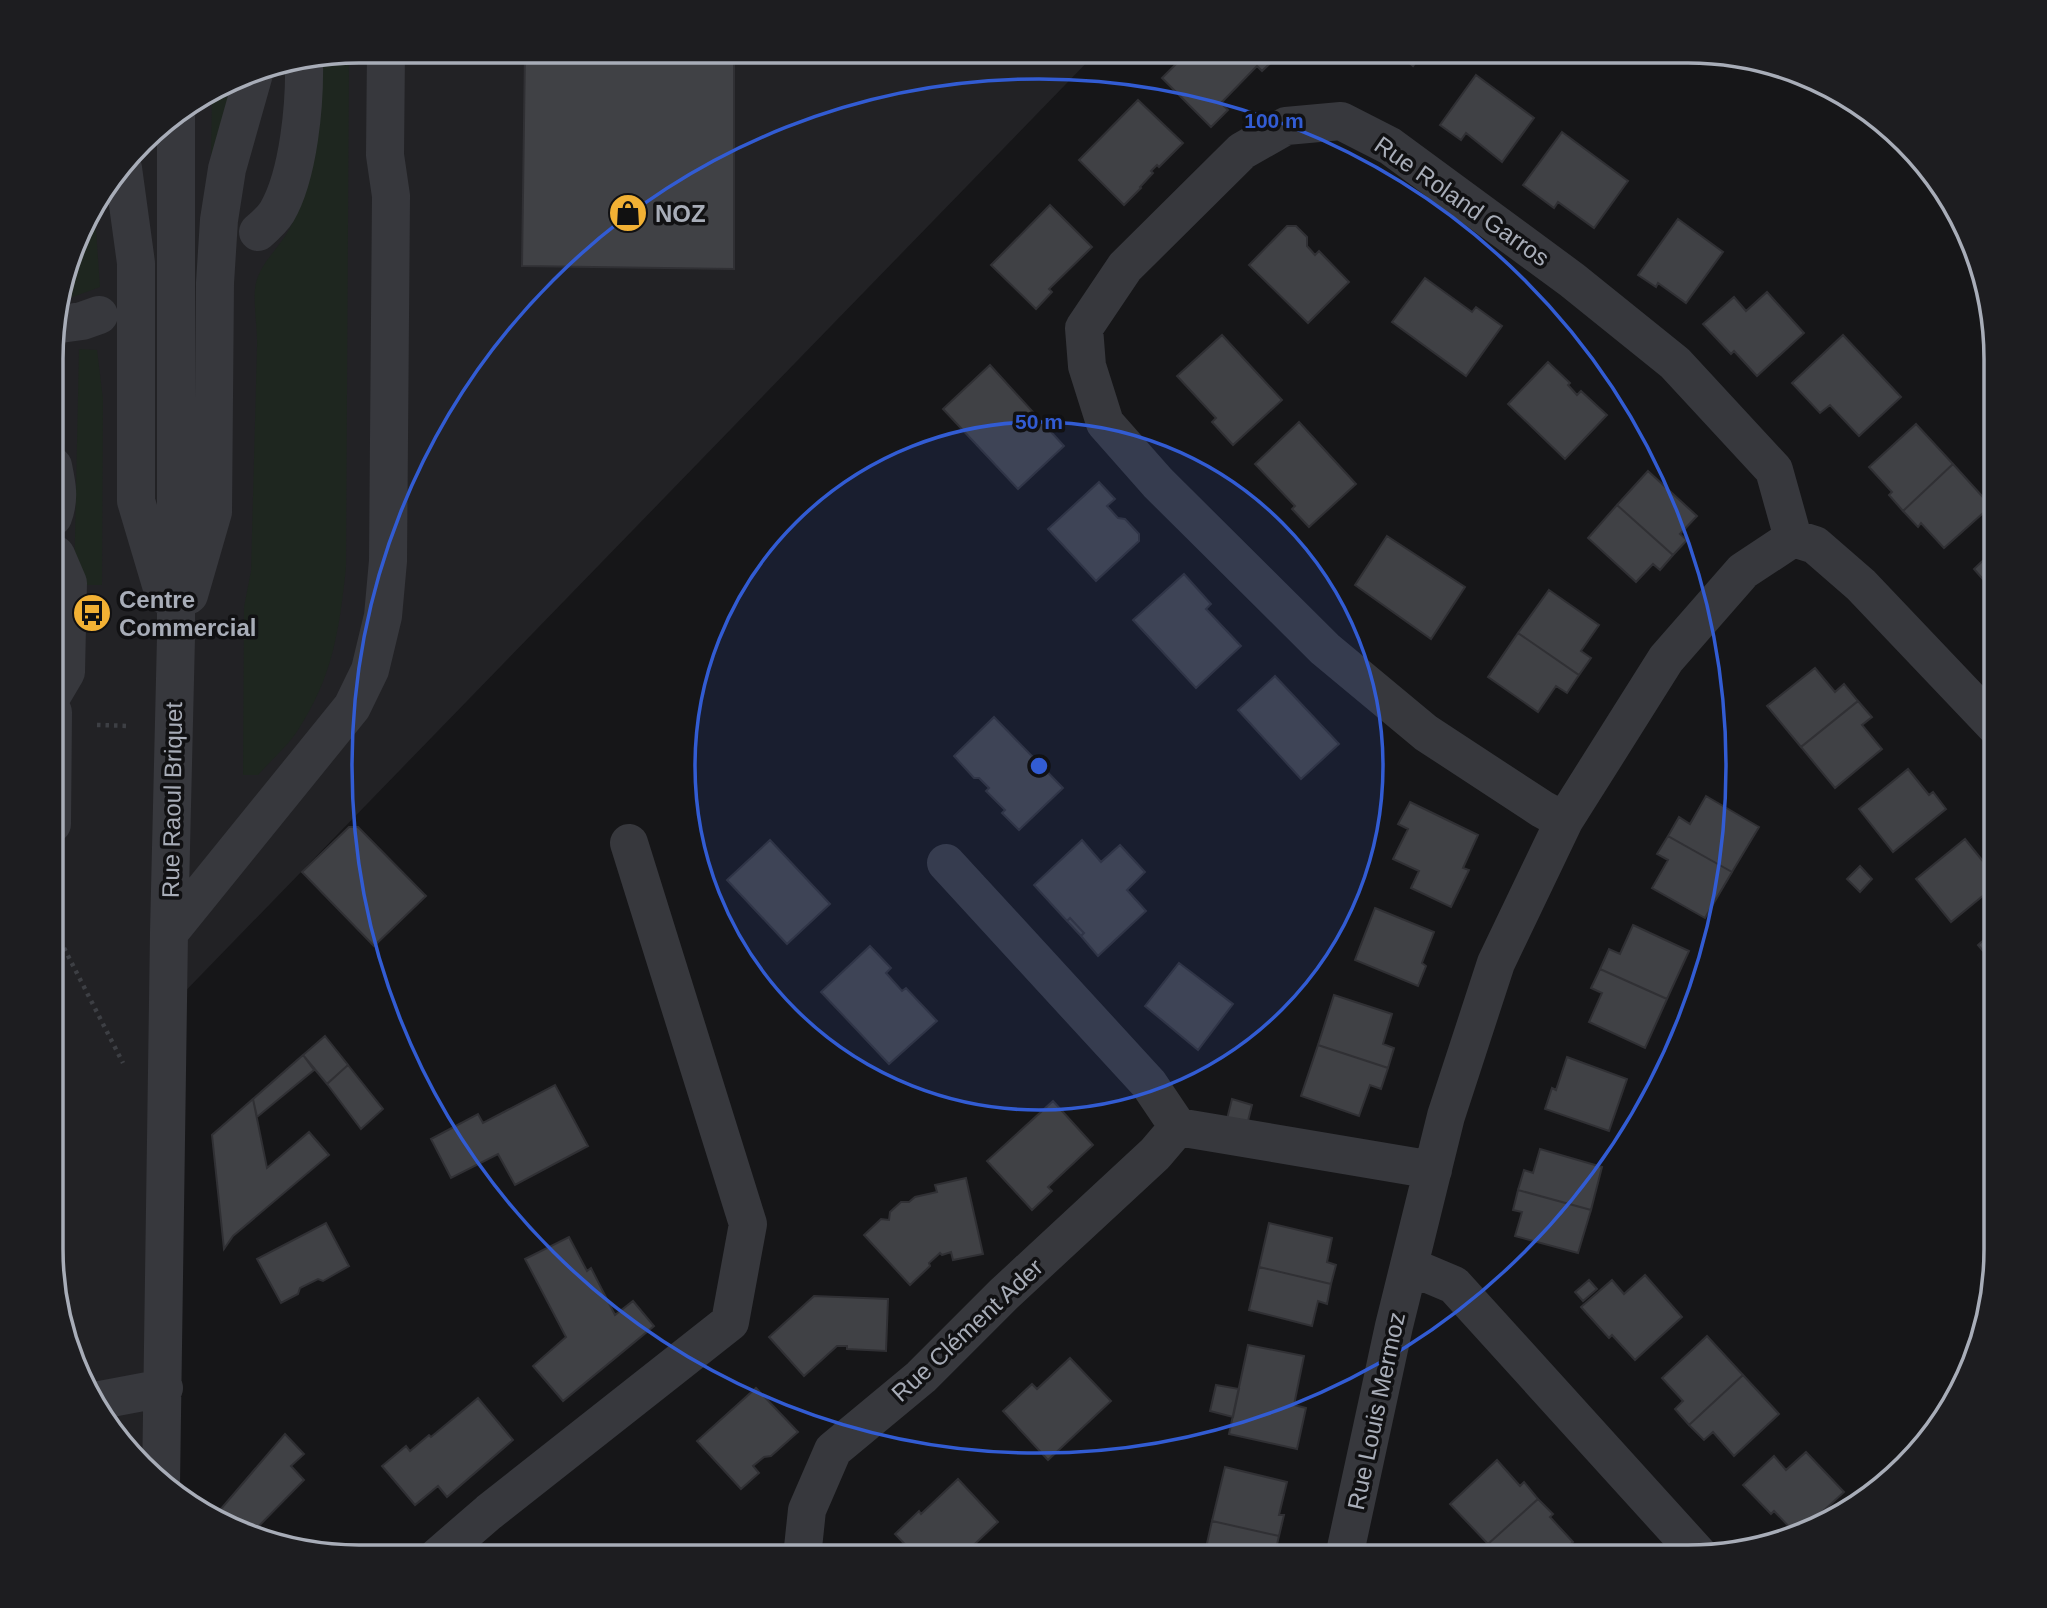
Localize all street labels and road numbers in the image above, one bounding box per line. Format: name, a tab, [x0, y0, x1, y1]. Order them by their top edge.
street label: Rue Roland Garros	[1370, 131, 1554, 271]
street label: Rue Raoul Briquet	[157, 701, 187, 898]
street label: Rue Clément Ader	[886, 1253, 1048, 1407]
street label: Rue Louis Mermoz	[1342, 1310, 1410, 1512]

